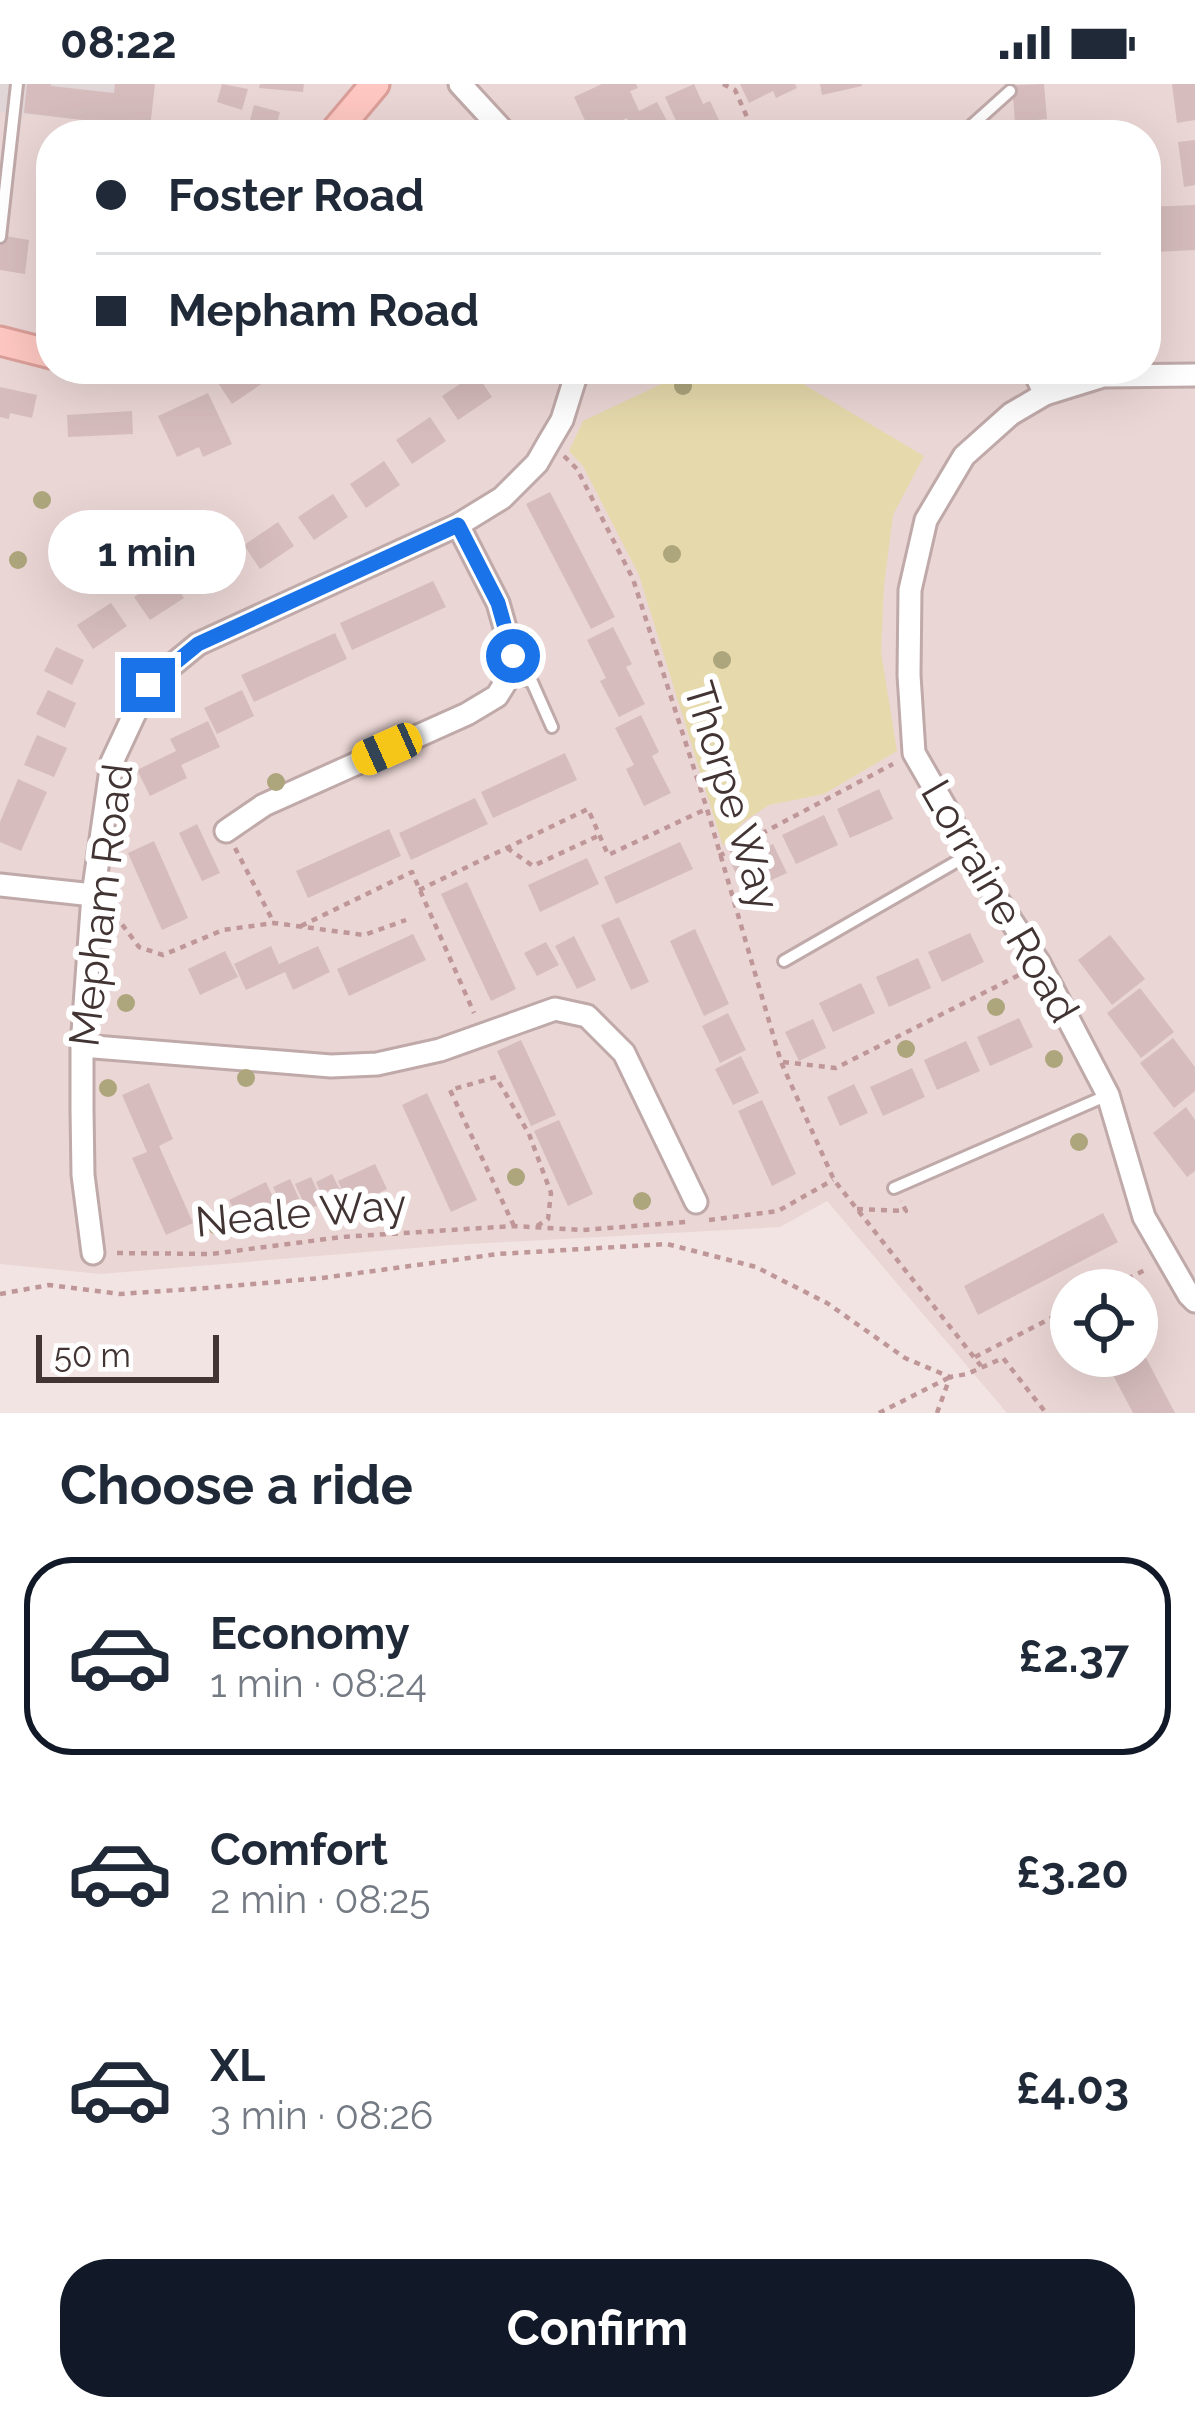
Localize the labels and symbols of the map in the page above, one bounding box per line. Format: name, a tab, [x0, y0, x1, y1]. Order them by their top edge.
callout: 1 min	[49, 511, 247, 595]
route start	[486, 629, 540, 683]
route end	[121, 658, 175, 712]
street label: Thorpe Way	[674, 676, 790, 916]
car	[347, 718, 427, 780]
street label: Mepham Road	[59, 761, 143, 1049]
street label: Lorraine Road	[911, 771, 1089, 1031]
street label: Neale Way	[193, 1179, 409, 1247]
scale bar	[36, 1329, 219, 1382]

